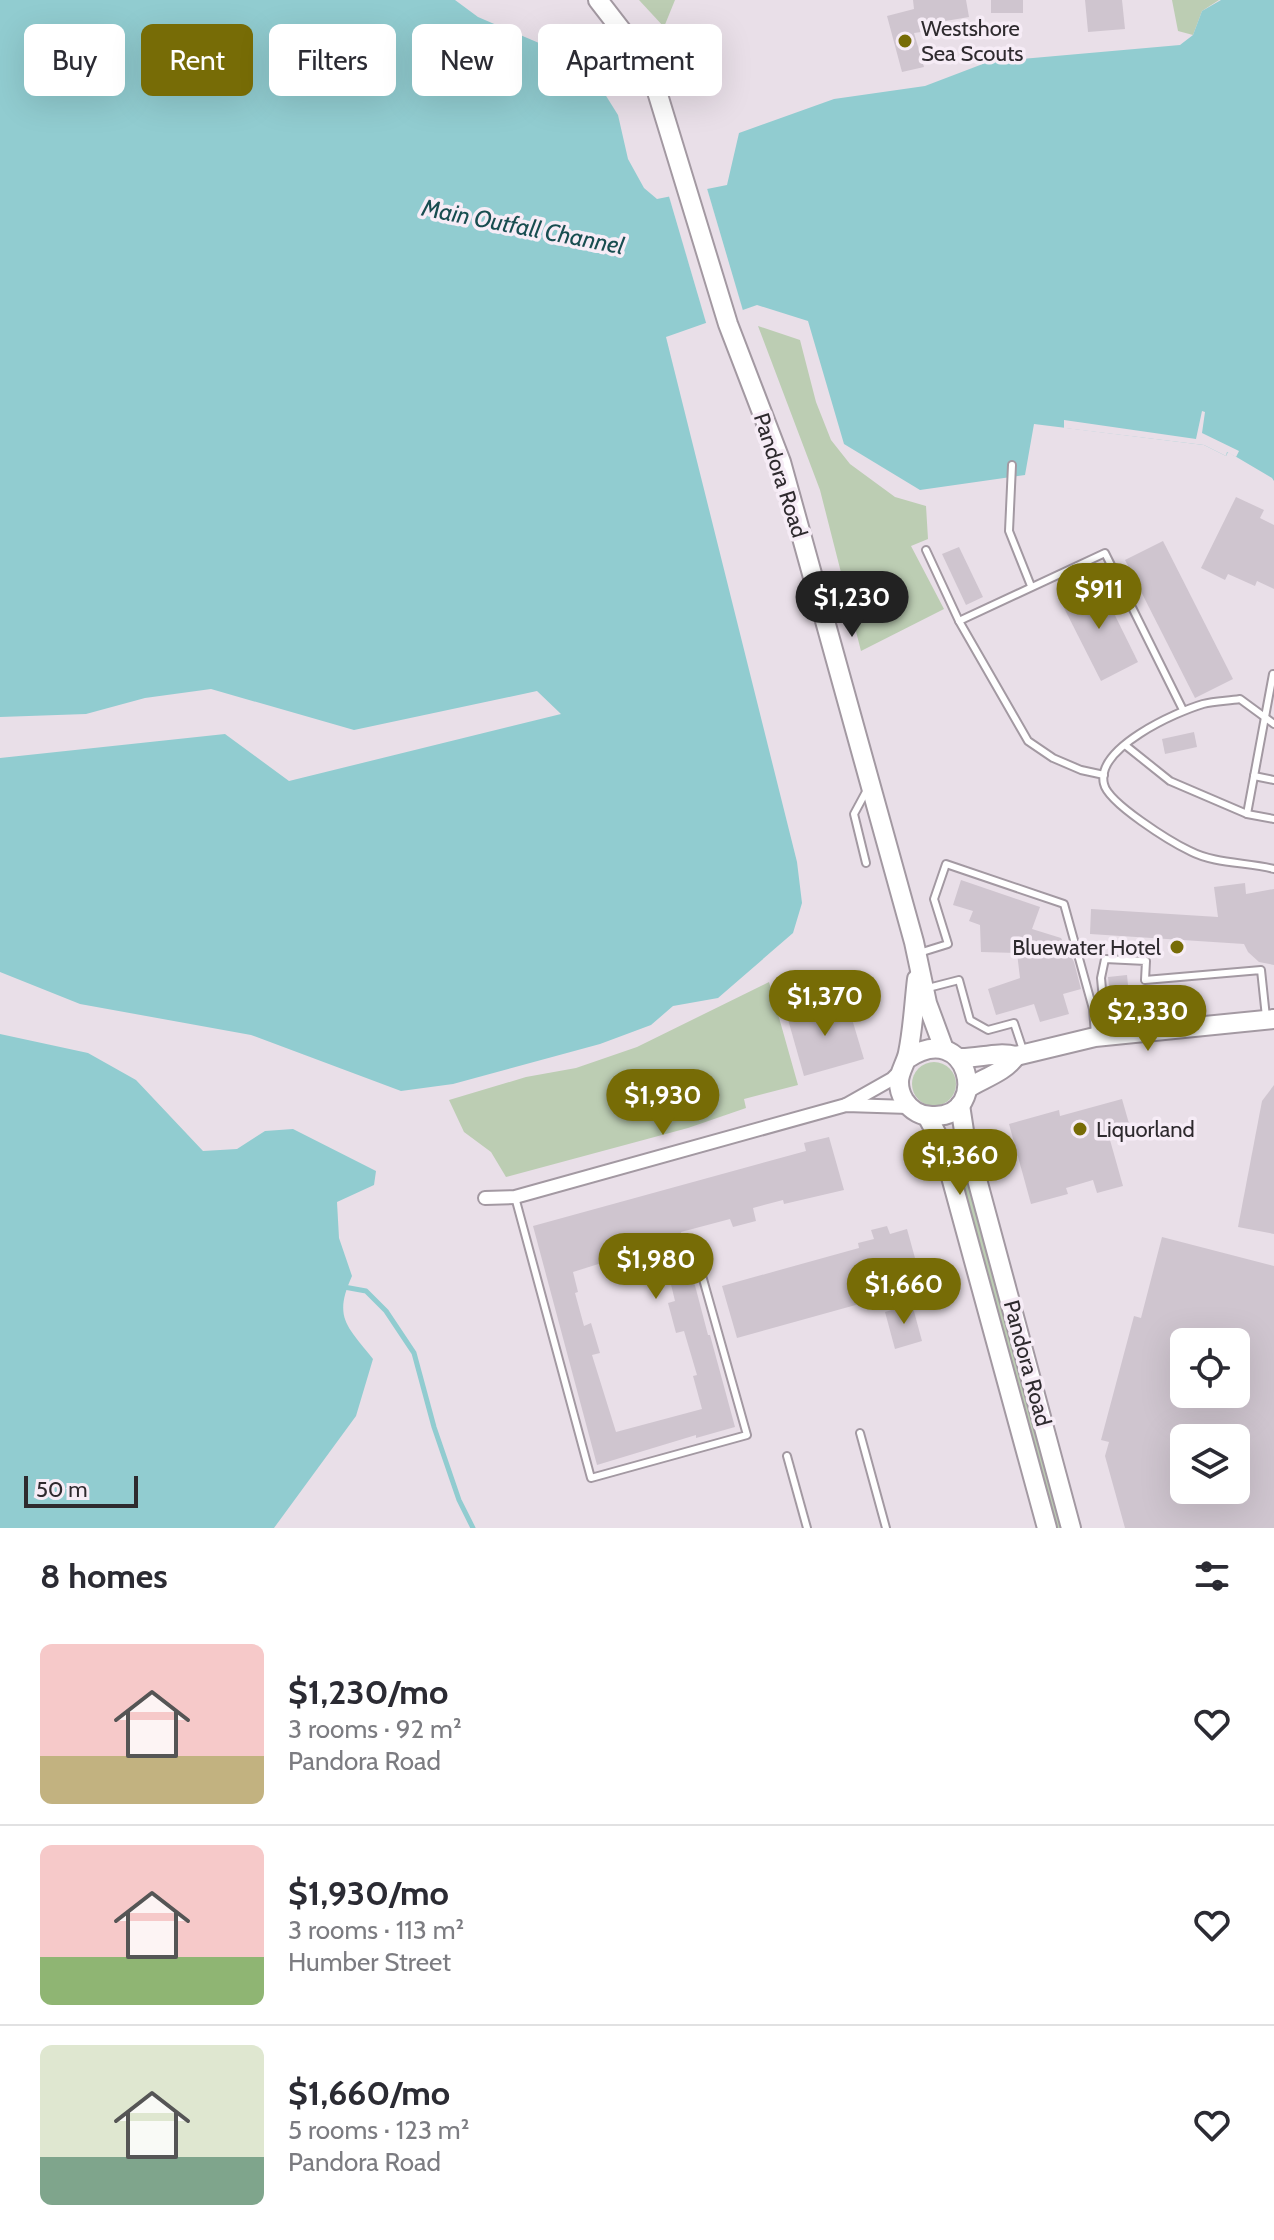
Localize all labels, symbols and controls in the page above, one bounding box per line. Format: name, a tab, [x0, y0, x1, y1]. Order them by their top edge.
place label: Westshore Sea Scouts	[921, 15, 1023, 67]
chip: Buy	[24, 24, 125, 96]
chip: Rent	[141, 24, 253, 96]
chip: Filters	[269, 24, 396, 96]
chip: New	[412, 24, 522, 96]
chip: Apartment	[538, 24, 722, 96]
marker: Westshore Sea Scouts	[896, 32, 914, 50]
water label: Main Outfall Channel	[419, 192, 627, 260]
street label: Pandora Road	[748, 409, 813, 541]
pin: $911	[1052, 563, 1146, 631]
pin: $1,230	[787, 571, 917, 639]
text: $911	[1075, 573, 1123, 605]
text: $1,230	[814, 581, 890, 613]
place label: Bluewater Hotel	[1012, 934, 1162, 961]
marker: Bluewater Hotel	[1168, 938, 1186, 956]
pin: $1,370	[760, 970, 890, 1038]
text: $1,370	[787, 980, 863, 1012]
pin: $2,330	[1083, 985, 1213, 1053]
text: $2,330	[1107, 995, 1189, 1027]
pin: $1,930	[598, 1069, 728, 1137]
text: $1,930	[624, 1079, 702, 1111]
place label: Liquorland	[1096, 1116, 1195, 1143]
marker: Liquorland	[1071, 1120, 1089, 1138]
pin: $1,360	[895, 1129, 1025, 1197]
text: $1,360	[921, 1139, 999, 1171]
pin: $1,980	[591, 1233, 721, 1301]
text: $1,980	[617, 1243, 696, 1275]
pin: $1,660	[839, 1258, 969, 1326]
text: $1,660	[865, 1268, 943, 1300]
street label: Pandora Road	[998, 1297, 1057, 1429]
map controls	[1170, 1328, 1250, 1504]
button: locate	[1170, 1328, 1250, 1408]
button: layers	[1170, 1424, 1250, 1504]
scale bar	[24, 1472, 138, 1508]
text: 50 m	[36, 1476, 88, 1503]
icon: filters	[1190, 1554, 1234, 1598]
text: 8 homes	[40, 1555, 168, 1597]
text: $1,230/mo	[288, 1671, 448, 1713]
icon: home	[104, 1676, 200, 1772]
icon: heart	[1190, 1702, 1234, 1746]
text: 3 rooms · 92 m²	[288, 1713, 462, 1745]
text: Pandora Road	[288, 1745, 441, 1777]
text: $1,930/mo	[288, 1872, 449, 1914]
icon: home	[104, 1877, 200, 1973]
icon: heart	[1190, 1903, 1234, 1947]
text: 3 rooms · 113 m²	[288, 1914, 464, 1946]
text: Humber Street	[288, 1946, 451, 1978]
text: $1,660/mo	[288, 2072, 450, 2114]
icon: home	[104, 2077, 200, 2173]
icon: heart	[1190, 2103, 1234, 2147]
text: 5 rooms · 123 m²	[288, 2114, 469, 2146]
text: Pandora Road	[288, 2146, 441, 2178]

